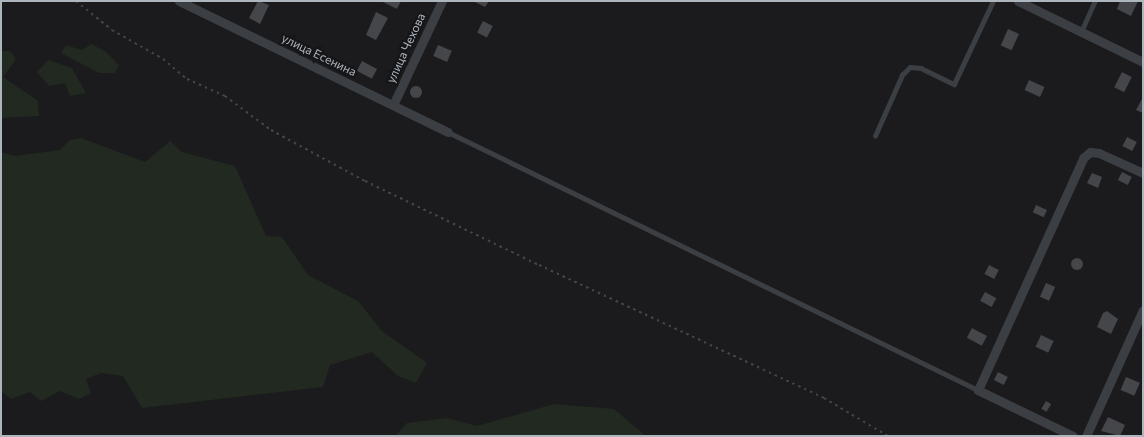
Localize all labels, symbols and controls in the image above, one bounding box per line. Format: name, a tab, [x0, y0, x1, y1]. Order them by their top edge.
street label: улица Чехова	[384, 11, 428, 85]
street label: улица Есенина	[279, 31, 359, 79]

